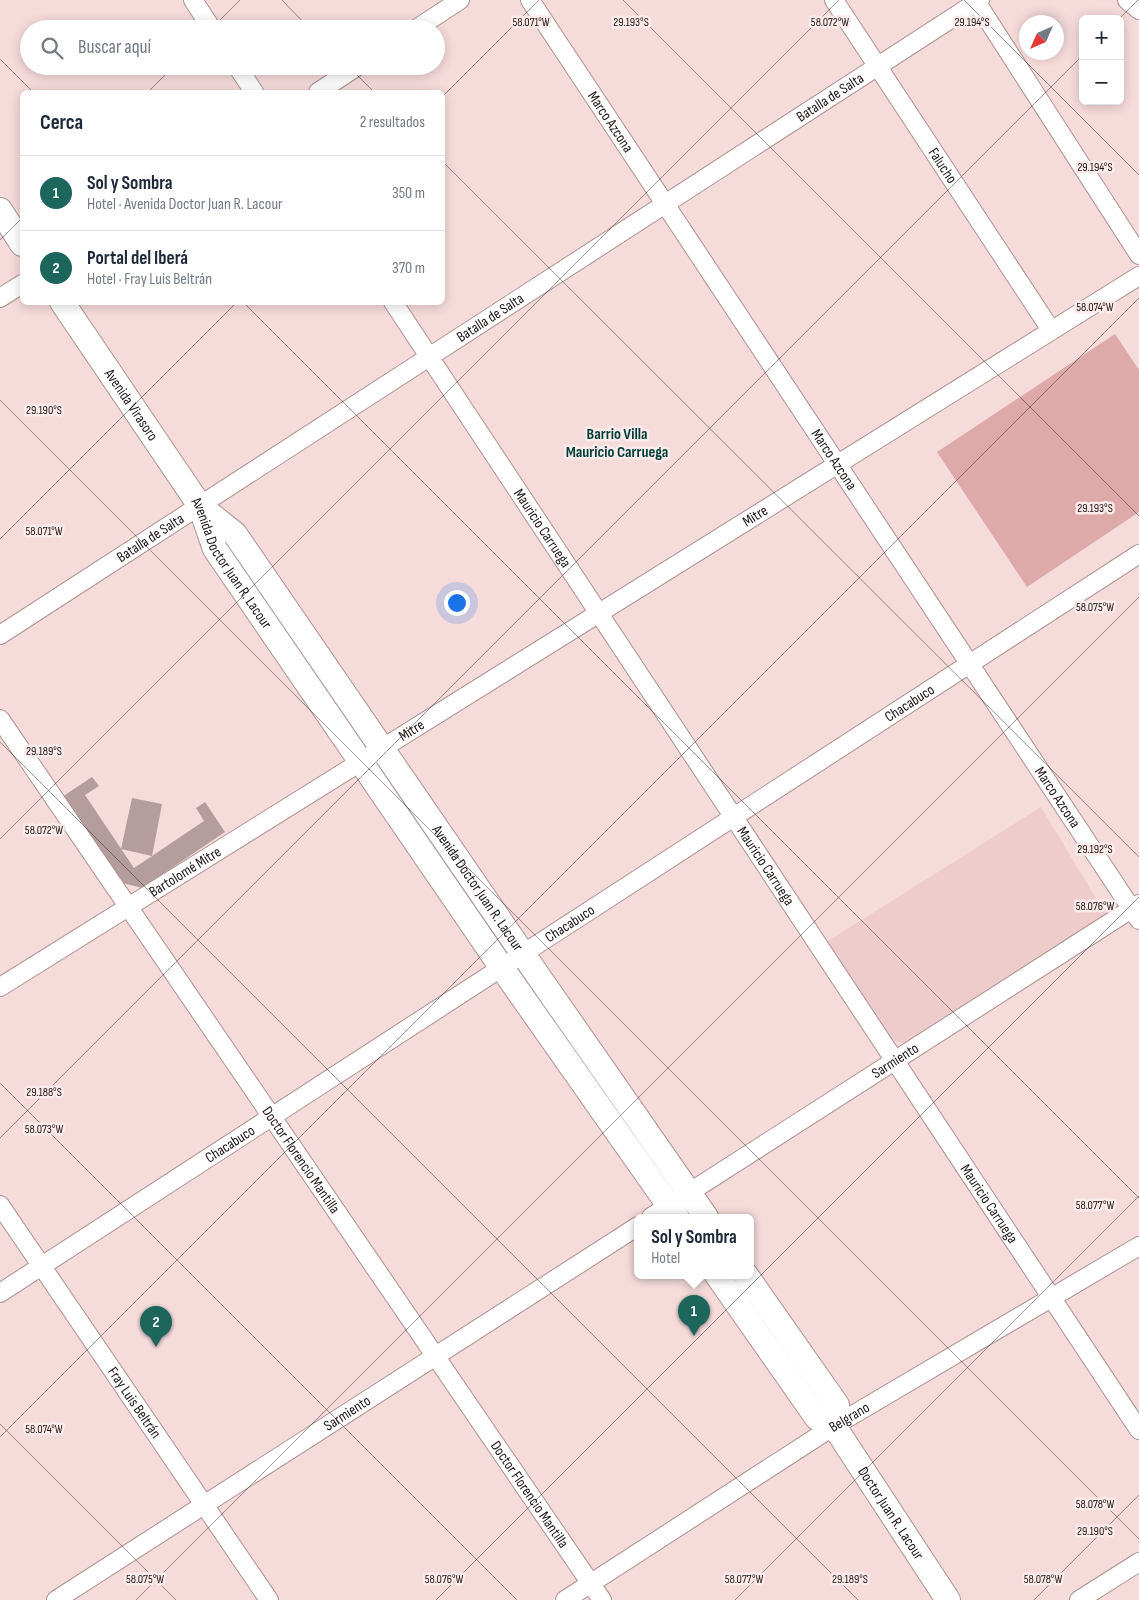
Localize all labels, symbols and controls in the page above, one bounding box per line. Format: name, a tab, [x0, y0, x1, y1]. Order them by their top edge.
text: 58.071°W	[512, 15, 550, 30]
text: 29.193°S	[613, 15, 649, 30]
text: 58.072°W	[811, 15, 849, 30]
text: 29.194°S	[954, 15, 990, 30]
north arrow	[1019, 15, 1064, 60]
map controls	[1079, 15, 1124, 105]
button: +	[1079, 15, 1124, 60]
search box	[20, 20, 445, 75]
icon: search	[38, 34, 66, 62]
text: Buscar aquí	[78, 36, 151, 59]
button: −	[1079, 60, 1124, 105]
street label: Batalla de Salta	[793, 68, 867, 126]
street label: Marco Azcona	[583, 88, 638, 156]
text: Cerca	[40, 110, 83, 135]
text: 2 resultados	[360, 113, 425, 132]
street label: Falucho	[924, 144, 961, 187]
text: 29.194°S	[1077, 160, 1113, 175]
text: Sol y Sombra	[87, 172, 173, 195]
text: 1	[53, 184, 59, 203]
text: 350 m	[392, 184, 425, 203]
text: Hotel · Avenida Doctor Juan R. Lacour	[87, 195, 283, 214]
text: Portal del Iberá	[87, 247, 188, 270]
text: 2	[52, 259, 60, 278]
text: 370 m	[392, 259, 425, 278]
text: Hotel · Fray Luis Beltrán	[87, 270, 212, 289]
street label: Batalla de Salta	[453, 289, 528, 346]
text: 58.074°W	[1076, 300, 1114, 315]
street label: Avenida Virasoro	[100, 364, 163, 444]
text: 29.190°S	[26, 403, 62, 418]
district label: Barrio Villa Mauricio Carruega	[566, 425, 668, 462]
street label: Marco Azcona	[807, 425, 861, 494]
street label: Mauricio Carruega	[510, 485, 576, 571]
street label: Avenida Doctor Juan R. Lacour	[187, 493, 277, 633]
street label: Mitre	[739, 501, 771, 531]
text: 29.193°S	[1077, 501, 1113, 516]
street label: Batalla de Salta	[113, 509, 188, 566]
text: 58.071°W	[25, 524, 63, 539]
your location	[444, 590, 470, 616]
text: 58.075°W	[1076, 600, 1114, 615]
street label: Chacabuco	[881, 680, 938, 726]
street label: Mitre	[395, 715, 428, 745]
text: 29.189°S	[26, 744, 62, 759]
street label: Marco Azcona	[1031, 763, 1085, 832]
street label: Avenida Doctor Juan R. Lacour	[427, 820, 528, 955]
text: 58.072°W	[25, 823, 63, 838]
street label: Mauricio Carruega	[733, 823, 799, 909]
street label: Bartolomé Mitre	[145, 842, 224, 901]
text: 29.192°S	[1077, 842, 1113, 857]
text: 58.076°W	[1076, 899, 1115, 914]
street label: Chacabuco	[541, 900, 598, 947]
street label: Sarmiento	[868, 1038, 922, 1083]
text: 29.188°S	[26, 1085, 62, 1100]
street label: Doctor Florencio Mantilla	[258, 1103, 345, 1217]
street label: Chacabuco	[201, 1121, 258, 1167]
text: 58.073°W	[25, 1122, 63, 1137]
street label: Mauricio Carruega	[956, 1161, 1022, 1247]
text: 58.077°W	[1076, 1198, 1115, 1213]
popup	[634, 1214, 754, 1279]
text: Sol y Sombra	[651, 1226, 737, 1249]
text: Hotel	[651, 1249, 680, 1268]
pin: 1	[678, 1295, 710, 1336]
pin: 2	[140, 1306, 172, 1347]
street label: Fray Luis Beltrán	[103, 1363, 166, 1442]
street label: Sarmiento	[320, 1391, 374, 1435]
street label: Belgrano	[825, 1398, 873, 1436]
text: 58.074°W	[25, 1422, 63, 1437]
street label: Doctor Florencio Mantilla	[486, 1437, 573, 1552]
street label: Doctor Juan R. Lacour	[854, 1463, 929, 1564]
text: 58.078°W	[1076, 1497, 1114, 1512]
text: 29.190°S	[1077, 1524, 1113, 1539]
text: 58.075°W	[126, 1572, 164, 1587]
text: 58.076°W	[425, 1572, 464, 1587]
text: 58.077°W	[725, 1572, 764, 1587]
text: 29.189°S	[832, 1572, 868, 1587]
text: 58.078°W	[1024, 1572, 1062, 1587]

